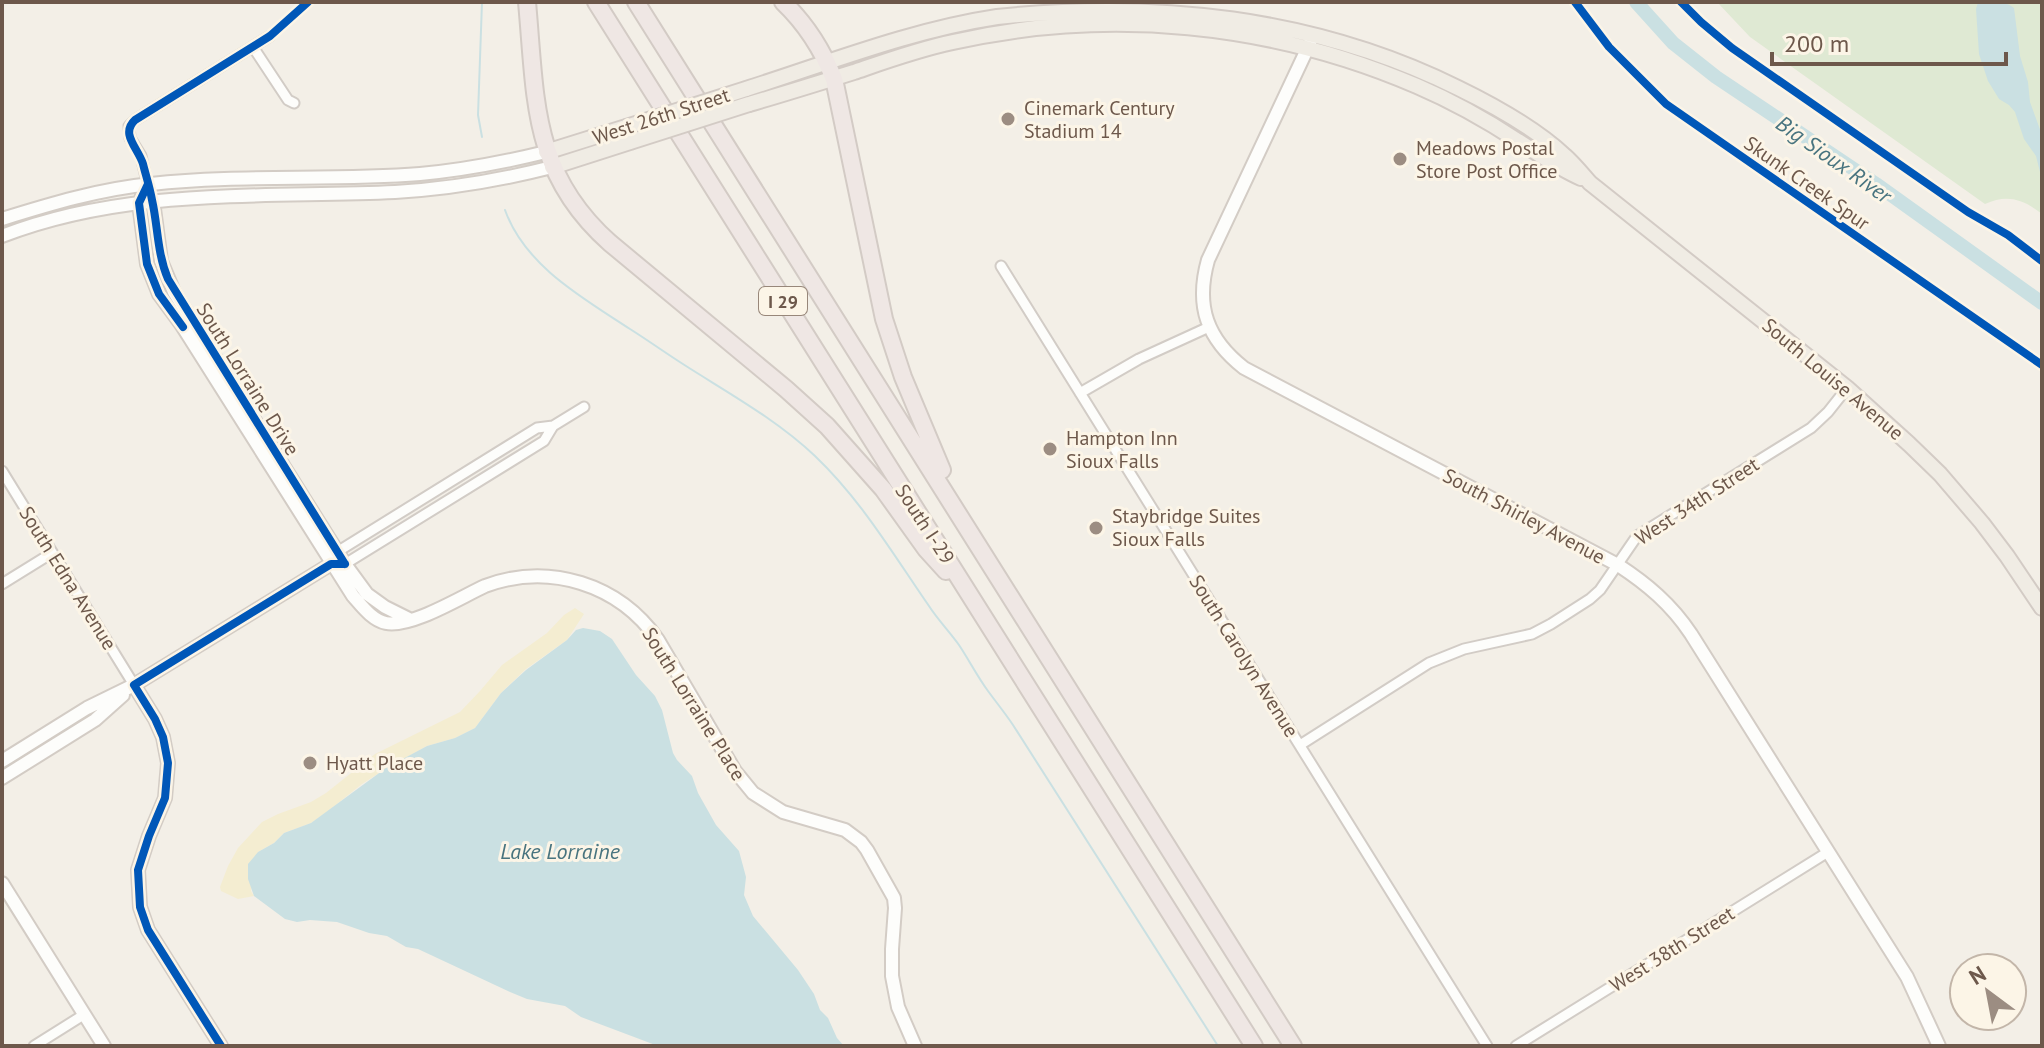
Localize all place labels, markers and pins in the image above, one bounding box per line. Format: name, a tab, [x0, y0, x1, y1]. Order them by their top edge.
place label: Cinemark Century Stadium 14	[1024, 95, 1175, 144]
marker: Cinemark Century Stadium 14	[999, 110, 1017, 128]
place label: Meadows Postal Store Post Office	[1416, 135, 1558, 184]
marker: Meadows Postal Store Post Office	[1391, 150, 1409, 168]
place label: Hampton Inn Sioux Falls	[1066, 425, 1178, 474]
marker: Hampton Inn Sioux Falls	[1041, 440, 1059, 458]
place label: Staybridge Suites Sioux Falls	[1112, 503, 1261, 552]
marker: Staybridge Suites Sioux Falls	[1087, 519, 1105, 537]
place label: Hyatt Place	[326, 750, 423, 776]
marker: Hyatt Place	[301, 754, 319, 772]

